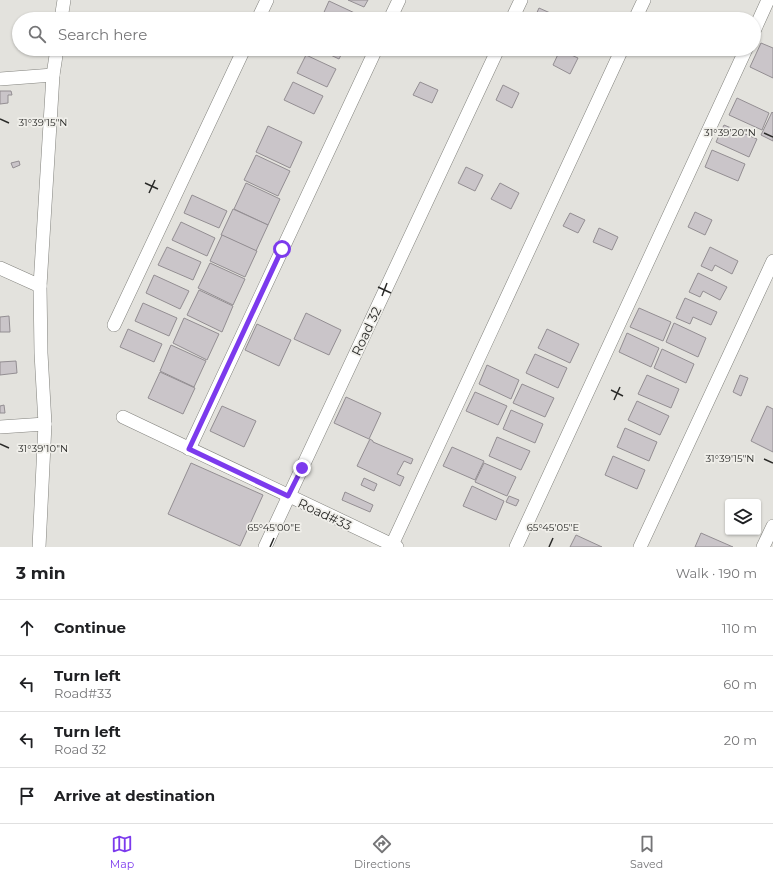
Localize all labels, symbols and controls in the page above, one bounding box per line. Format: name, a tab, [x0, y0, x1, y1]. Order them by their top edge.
search box	[12, 12, 761, 56]
icon: search	[26, 23, 48, 45]
text: Search here	[58, 25, 147, 44]
text: 31°39'15"N	[18, 116, 68, 129]
text: 31°39'20"N	[704, 126, 756, 139]
route start	[273, 240, 291, 258]
street label: Road 32	[348, 304, 384, 358]
text: 31°39'10"N	[18, 442, 68, 455]
text: 31°39'15"N	[705, 452, 755, 465]
route end	[293, 459, 311, 477]
street label: Road#33	[295, 495, 355, 533]
map controls	[725, 499, 761, 535]
button: layers	[725, 499, 761, 535]
text: 65°45'00"E	[247, 521, 301, 534]
text: 65°45'05"E	[527, 521, 580, 534]
text: 3 min	[16, 563, 66, 583]
text: Walk · 190 m	[676, 565, 757, 581]
icon: ahead	[16, 617, 38, 639]
text: Continue	[54, 618, 126, 637]
text: 110 m	[722, 620, 757, 636]
text: Turn left	[54, 666, 121, 685]
icon: left	[16, 673, 38, 695]
text: 60 m	[723, 676, 757, 692]
text: Road#33	[54, 685, 112, 701]
text: Turn left	[54, 722, 121, 741]
icon: left	[16, 729, 38, 751]
text: 20 m	[724, 732, 757, 748]
text: Road 32	[54, 741, 106, 757]
icon: arrive	[16, 785, 38, 807]
text: Arrive at destination	[54, 786, 215, 805]
tab: Map	[110, 833, 134, 871]
tab: Directions	[354, 833, 410, 871]
tab: Saved	[630, 833, 663, 871]

